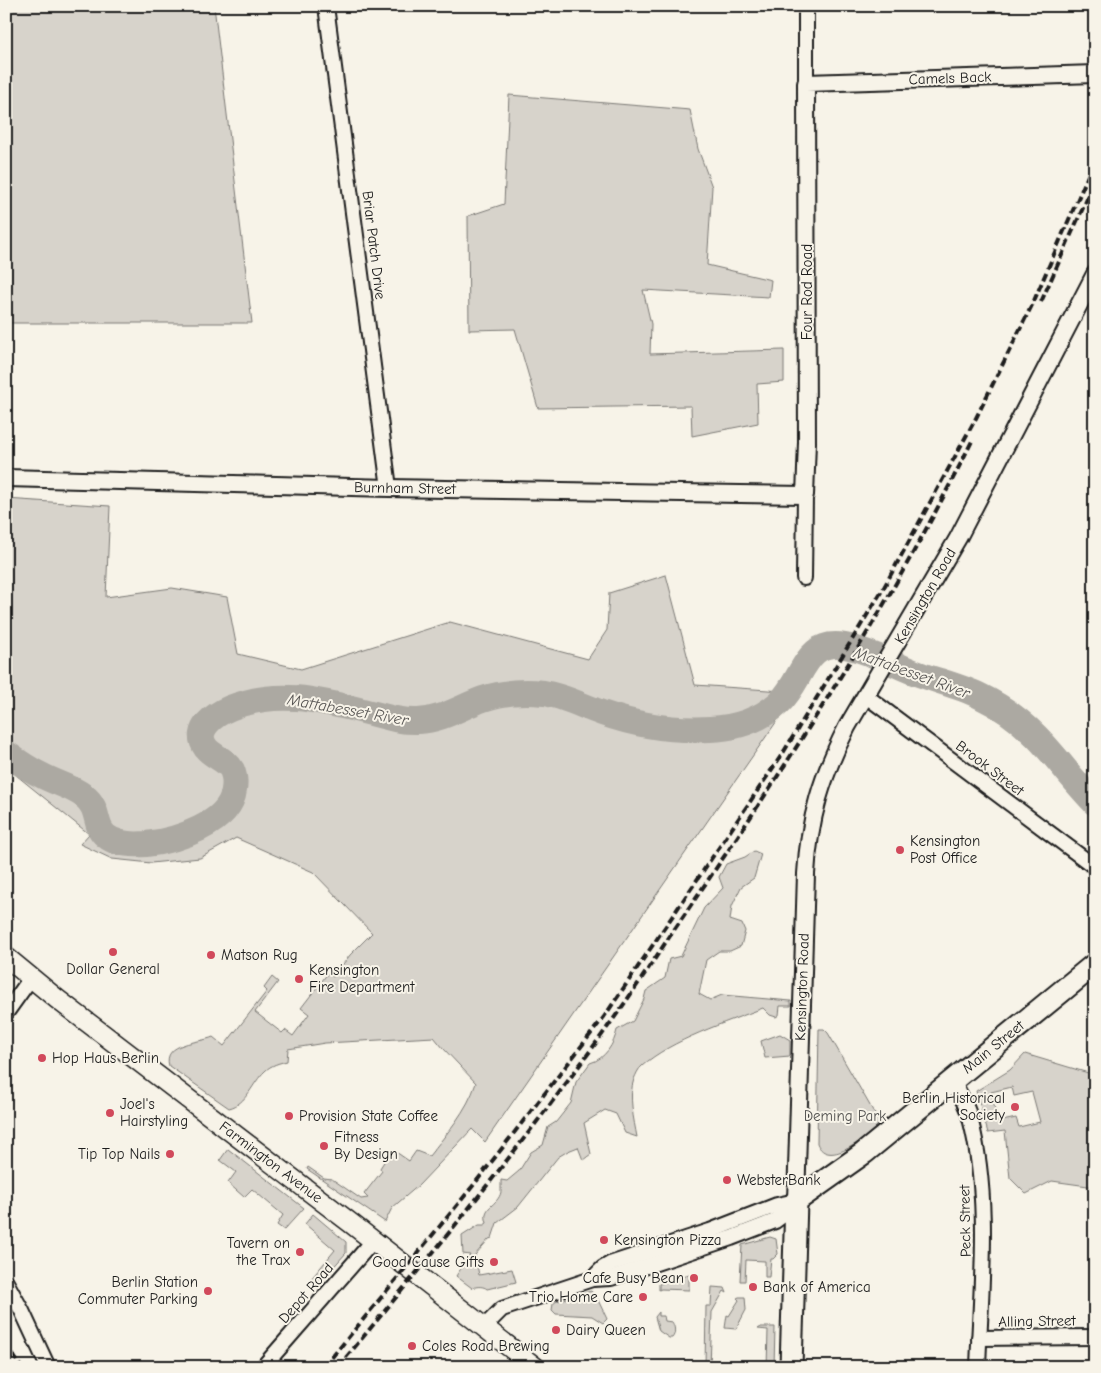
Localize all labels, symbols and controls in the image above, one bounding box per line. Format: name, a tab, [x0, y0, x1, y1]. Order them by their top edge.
street label: Camels Back	[908, 68, 992, 88]
street label: Briar Patch Drive	[358, 190, 390, 301]
street label: Four Rod Road	[798, 244, 816, 340]
street label: Burnham Street	[354, 478, 457, 498]
street label: Kensington Road	[890, 545, 960, 647]
water label: Mattabesset River	[850, 643, 973, 703]
water label: Mattabesset River	[285, 690, 410, 730]
street label: Brook Street	[952, 737, 1028, 800]
place label: Kensington Post Office	[910, 832, 980, 867]
marker: Kensington Post Office	[894, 844, 906, 856]
street label: Kensington Road	[791, 933, 813, 1041]
marker: Dollar General	[107, 946, 119, 958]
place label: Matson Rug	[221, 946, 298, 964]
marker: Matson Rug	[205, 949, 217, 961]
place label: Dollar General	[66, 960, 160, 978]
place label: Kensington Fire Department	[309, 961, 415, 996]
marker: Kensington Fire Department	[293, 973, 305, 985]
street label: Main Street	[958, 1016, 1028, 1077]
place label: Hop Haus Berlin	[52, 1049, 159, 1067]
marker: Hop Haus Berlin	[36, 1052, 48, 1064]
place label: Berlin Historical Society	[902, 1089, 1005, 1124]
place label: Joel's Hairstyling	[120, 1095, 188, 1130]
marker: Berlin Historical Society	[1009, 1101, 1021, 1113]
marker: Joel's Hairstyling	[104, 1107, 116, 1119]
place label: Provision State Coffee	[299, 1107, 438, 1125]
park label: Deming Park	[804, 1107, 887, 1125]
marker: Provision State Coffee	[283, 1110, 295, 1122]
street label: Farmington Avenue	[216, 1117, 326, 1207]
place label: Fitness By Design	[334, 1128, 398, 1163]
marker: Fitness By Design	[318, 1140, 330, 1152]
place label: Tip Top Nails	[78, 1145, 160, 1163]
marker: Tip Top Nails	[164, 1148, 176, 1160]
place label: WebsterBank	[737, 1171, 821, 1189]
marker: WebsterBank	[721, 1174, 733, 1186]
street label: Peck Street	[955, 1184, 975, 1257]
place label: Kensington Pizza	[614, 1231, 721, 1249]
place label: Tavern on the Trax	[227, 1234, 291, 1269]
marker: Kensington Pizza	[598, 1234, 610, 1246]
marker: Tavern on the Trax	[294, 1246, 306, 1258]
place label: Good Cause Gifts	[372, 1253, 484, 1271]
marker: Good Cause Gifts	[488, 1256, 500, 1268]
street label: Depot Road	[275, 1259, 337, 1327]
place label: Cafe Busy Bean	[583, 1269, 684, 1287]
marker: Cafe Busy Bean	[688, 1272, 700, 1284]
place label: Berlin Station Commuter Parking	[78, 1273, 198, 1308]
place label: Bank of America	[763, 1278, 871, 1296]
marker: Bank of America	[747, 1281, 759, 1293]
marker: Berlin Station Commuter Parking	[202, 1285, 214, 1297]
place label: Trio Home Care	[529, 1288, 633, 1306]
marker: Trio Home Care	[637, 1291, 649, 1303]
street label: Alling Street	[998, 1311, 1077, 1331]
place label: Dairy Queen	[566, 1321, 646, 1339]
marker: Dairy Queen	[550, 1324, 562, 1336]
place label: Coles Road Brewing	[422, 1337, 550, 1355]
marker: Coles Road Brewing	[406, 1340, 418, 1352]

